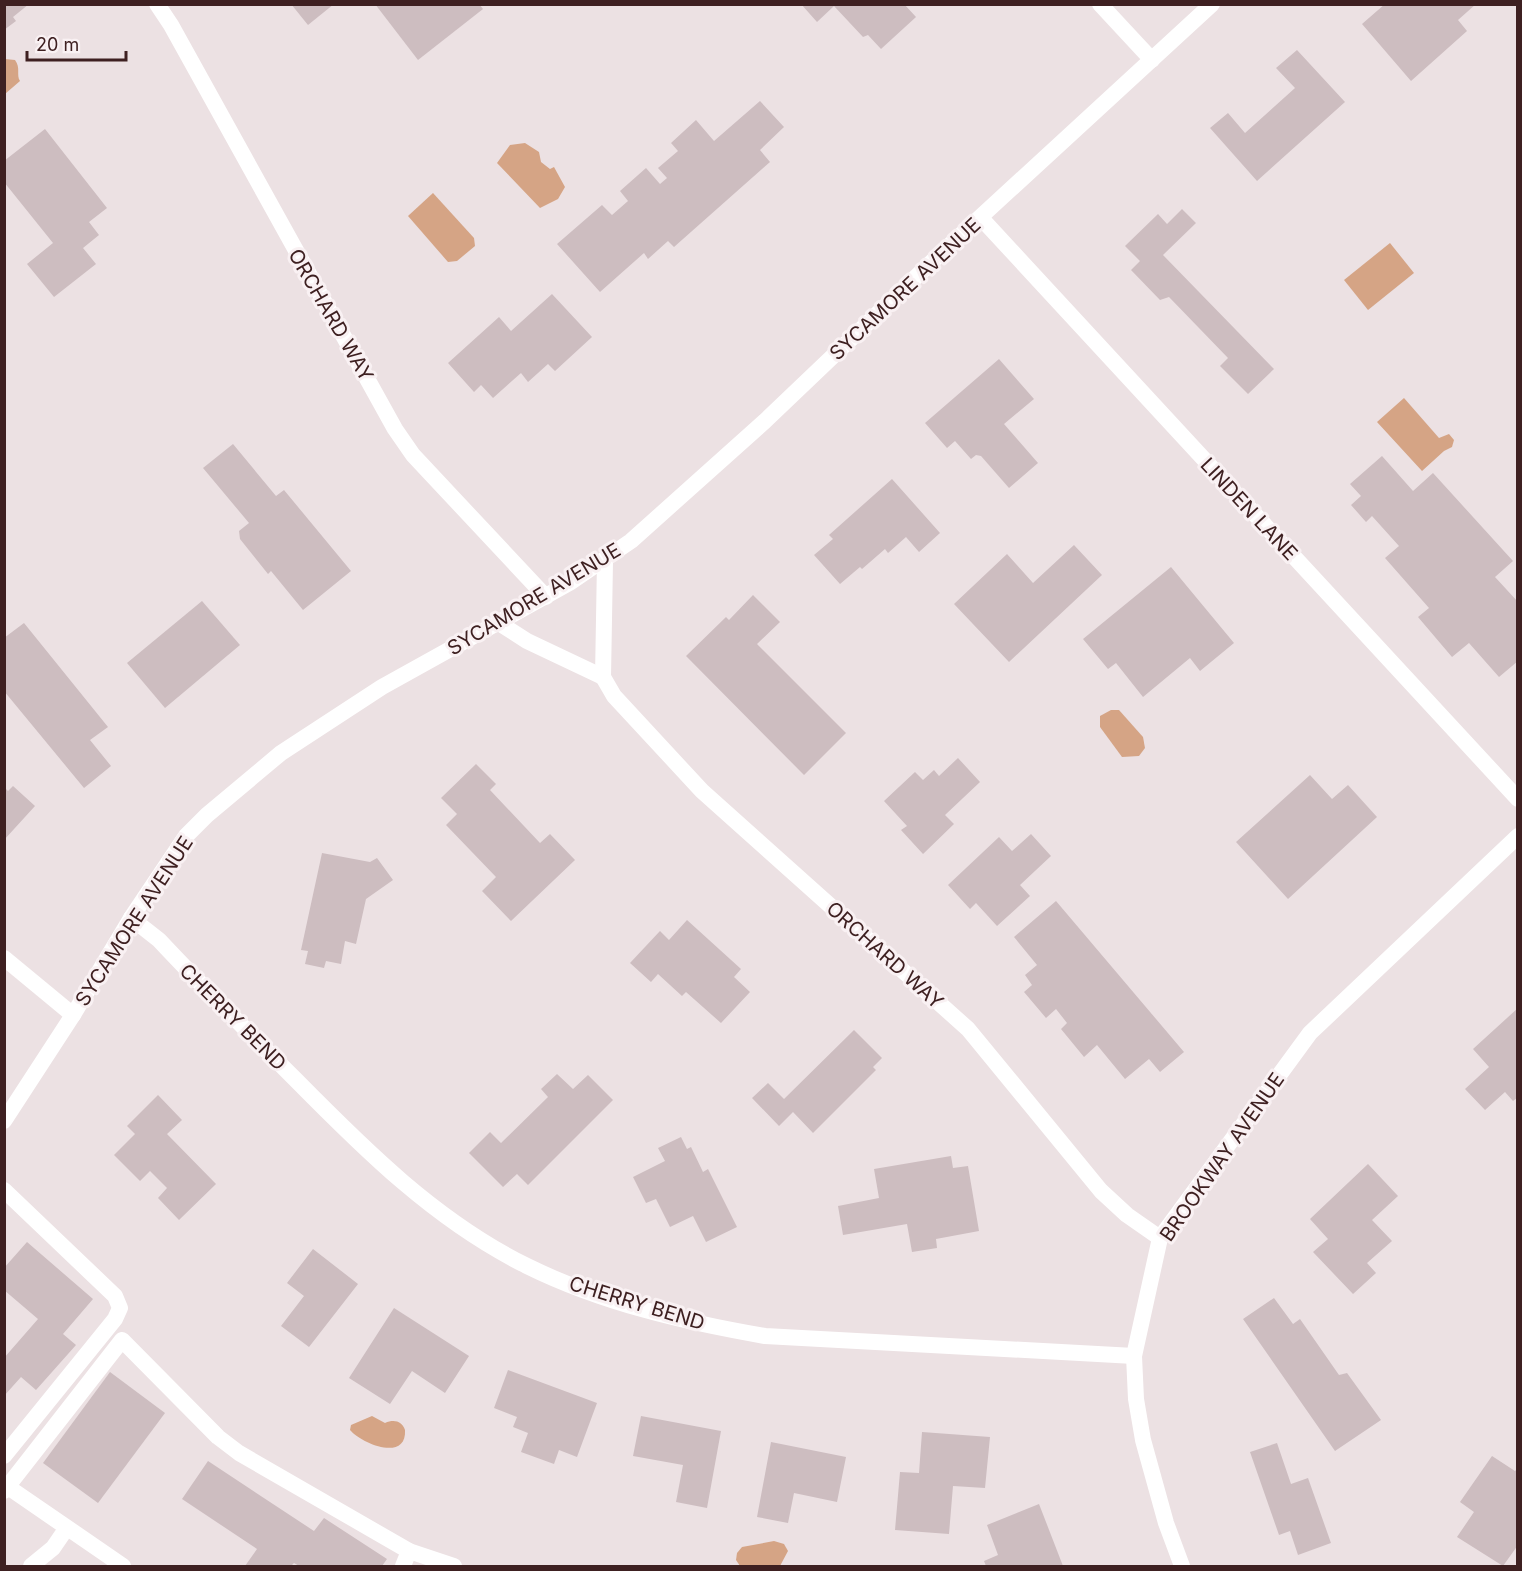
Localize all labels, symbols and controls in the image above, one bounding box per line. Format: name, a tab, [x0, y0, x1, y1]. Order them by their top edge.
scale bar	[27, 24, 126, 62]
text: 20 m	[36, 34, 79, 55]
street label: SYCAMORE AVENUE	[824, 213, 986, 365]
street label: ORCHARD WAY	[283, 245, 379, 386]
street label: LINDEN LANE	[1196, 453, 1302, 565]
street label: SYCAMORE AVENUE	[443, 538, 625, 660]
street label: SYCAMORE AVENUE	[70, 831, 198, 1011]
street label: ORCHARD WAY	[822, 896, 949, 1014]
street label: CHERRY BEND	[175, 959, 291, 1075]
street label: BROOKWAY AVENUE	[1155, 1068, 1289, 1246]
street label: CHERRY BEND	[566, 1271, 708, 1335]

